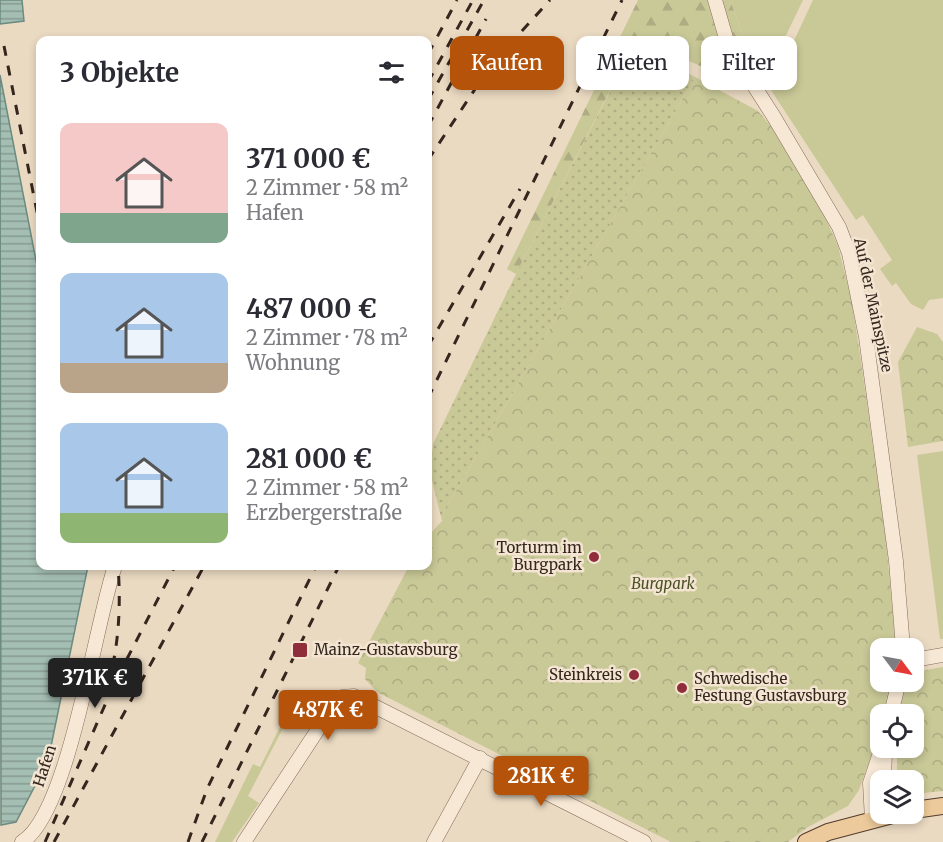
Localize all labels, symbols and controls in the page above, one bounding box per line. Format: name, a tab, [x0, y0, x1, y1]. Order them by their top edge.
chip: Kaufen	[450, 36, 564, 90]
chip: Mieten	[576, 36, 689, 90]
chip: Filter	[701, 36, 797, 90]
text: 3 Objekte	[60, 56, 179, 89]
icon: filters	[375, 56, 408, 89]
text: 371 000 €	[246, 142, 371, 175]
icon: home	[108, 147, 180, 219]
text: 2 Zimmer · 58 m²	[246, 175, 408, 200]
text: Hafen	[246, 200, 304, 225]
street label: Auf der Mainspitze	[850, 235, 897, 374]
text: 487 000 €	[246, 292, 377, 325]
icon: home	[108, 297, 180, 369]
text: 2 Zimmer · 78 m²	[246, 325, 408, 350]
text: Wohnung	[246, 350, 340, 375]
text: 281 000 €	[246, 442, 372, 475]
icon: home	[108, 447, 180, 519]
text: 2 Zimmer · 58 m²	[246, 475, 408, 500]
text: Erzbergerstraße	[246, 500, 402, 525]
place label: Torturm im Burgpark	[497, 538, 582, 574]
marker: Torturm im Burgpark	[587, 550, 601, 564]
park label: Burgpark	[631, 574, 696, 593]
north arrow	[870, 638, 924, 692]
map controls	[870, 638, 924, 824]
place label: Mainz-Gustavsburg	[314, 640, 458, 659]
marker: Mainz-Gustavsburg	[291, 641, 309, 659]
pin: 371K €	[46, 658, 144, 709]
text: 371K €	[62, 665, 128, 690]
place label: Steinkreis	[549, 665, 622, 684]
marker: Steinkreis	[627, 668, 641, 682]
place label: Schwedische Festung Gustavsburg	[694, 669, 846, 705]
marker: Schwedische Festung Gustavsburg	[675, 681, 689, 695]
pin: 487K €	[279, 690, 377, 741]
text: 487K €	[293, 697, 363, 722]
button: locate	[870, 704, 924, 758]
street label: Hafen	[29, 742, 60, 789]
pin: 281K €	[492, 756, 590, 807]
text: 281K €	[508, 763, 575, 788]
button: layers	[870, 770, 924, 824]

